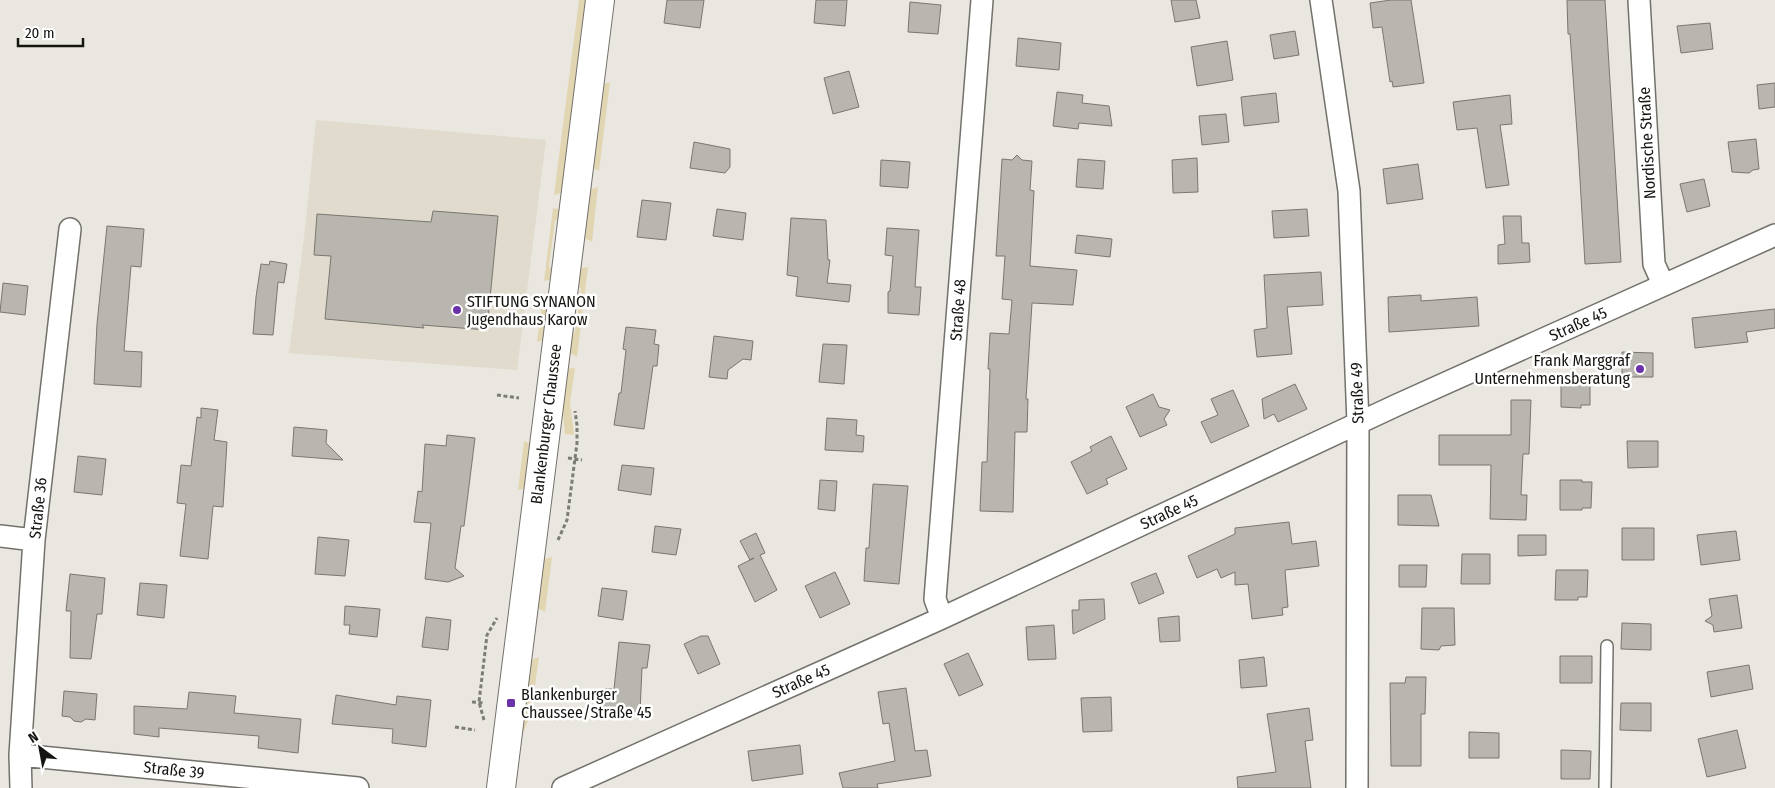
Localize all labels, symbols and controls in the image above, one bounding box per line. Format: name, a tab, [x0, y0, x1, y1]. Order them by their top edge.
scale bar	[18, 15, 82, 47]
text: 20 m	[25, 24, 55, 42]
street label: Nordische Straße	[1635, 86, 1659, 200]
street label: Straße 48	[946, 278, 970, 342]
place label: STIFTUNG SYNANON Jugendhaus Karow	[467, 292, 596, 329]
street label: Straße 45	[1546, 303, 1610, 345]
marker: STIFTUNG SYNANON Jugendhaus Karow	[451, 304, 463, 316]
street label: Blankenburger Chaussee	[527, 343, 565, 505]
place label: Frank Marggraf Unternehmensberatung	[1475, 351, 1631, 388]
street label: Straße 49	[1346, 362, 1368, 424]
marker: Frank Marggraf Unternehmensberatung	[1634, 363, 1646, 375]
street label: Straße 36	[25, 476, 51, 540]
street label: Straße 45	[1137, 490, 1201, 534]
street label: Straße 45	[769, 660, 833, 702]
place label: Blankenburger Chaussee/Straße 45	[521, 685, 652, 722]
marker: Blankenburger Chaussee/Straße 45	[505, 697, 517, 709]
north arrow	[15, 723, 65, 773]
text: N	[25, 728, 41, 747]
street label: Straße 39	[143, 757, 206, 783]

